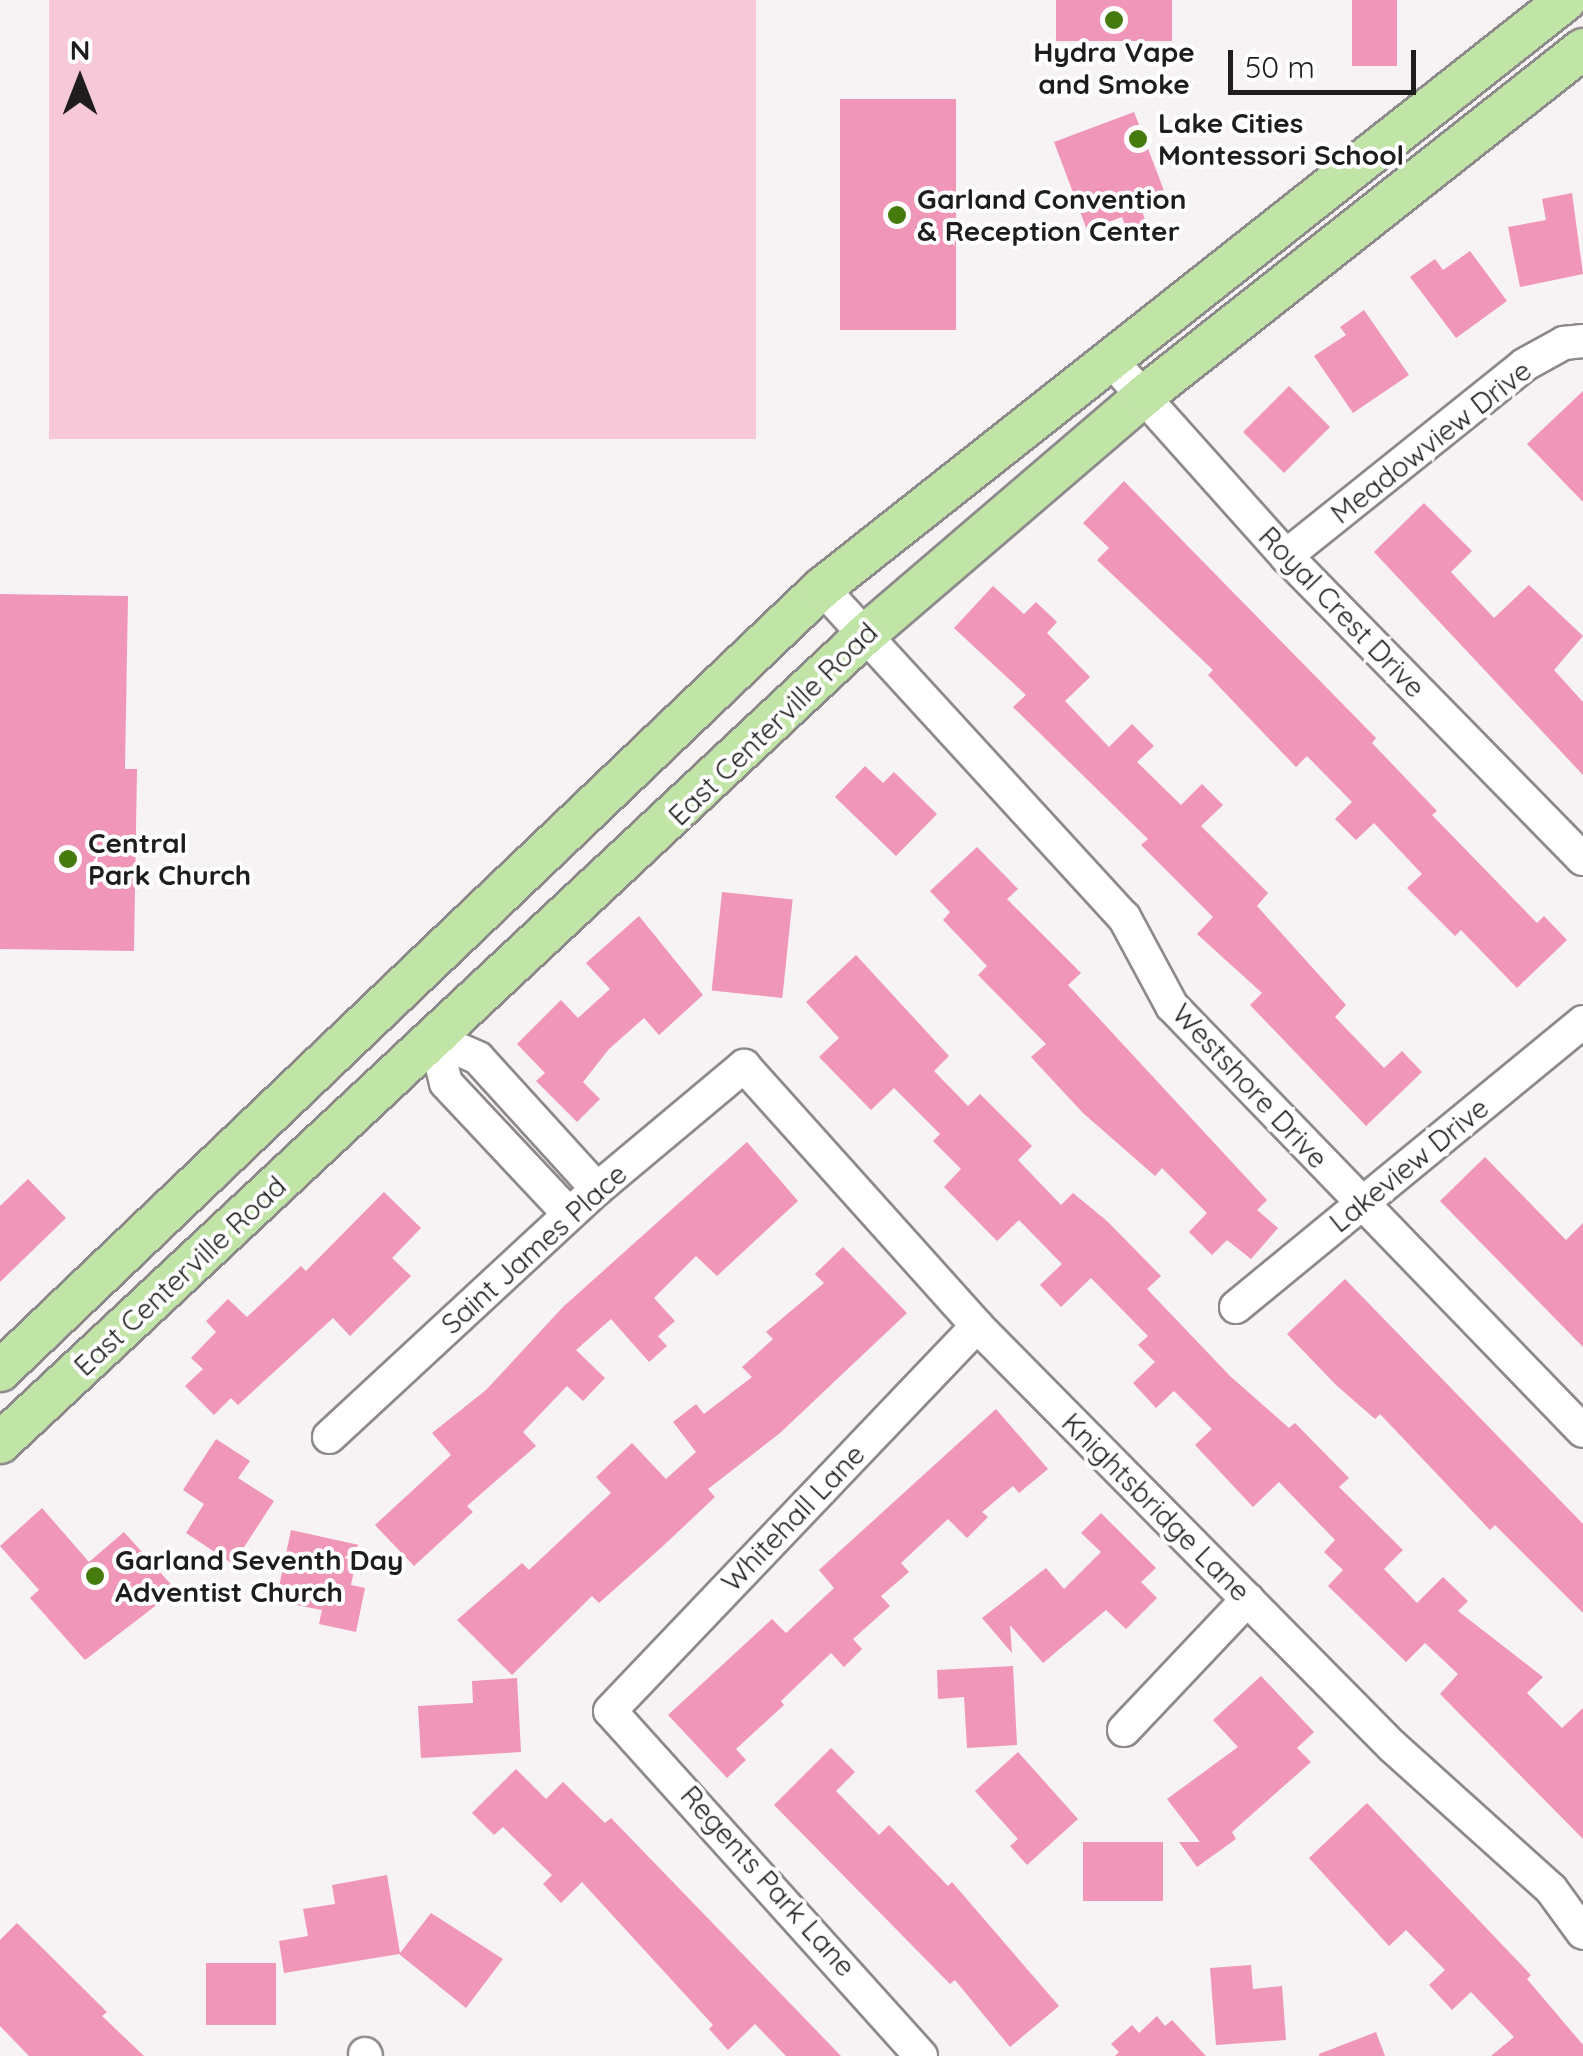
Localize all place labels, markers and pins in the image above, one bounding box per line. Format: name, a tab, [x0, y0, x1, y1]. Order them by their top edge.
marker: Hydra Vape and Smoke	[1103, 9, 1125, 31]
place label: Hydra Vape and Smoke	[1033, 35, 1195, 101]
place label: Lake Cities Montessori School	[1158, 106, 1404, 172]
marker: Lake Cities Montessori School	[1127, 128, 1149, 150]
place label: Garland Convention & Reception Center	[917, 182, 1186, 248]
marker: Garland Convention & Reception Center	[886, 204, 908, 226]
place label: Central Park Church	[88, 826, 251, 892]
marker: Central Park Church	[57, 848, 79, 870]
place label: Garland Seventh Day Adventist Church	[115, 1543, 404, 1609]
marker: Garland Seventh Day Adventist Church	[84, 1565, 106, 1587]

